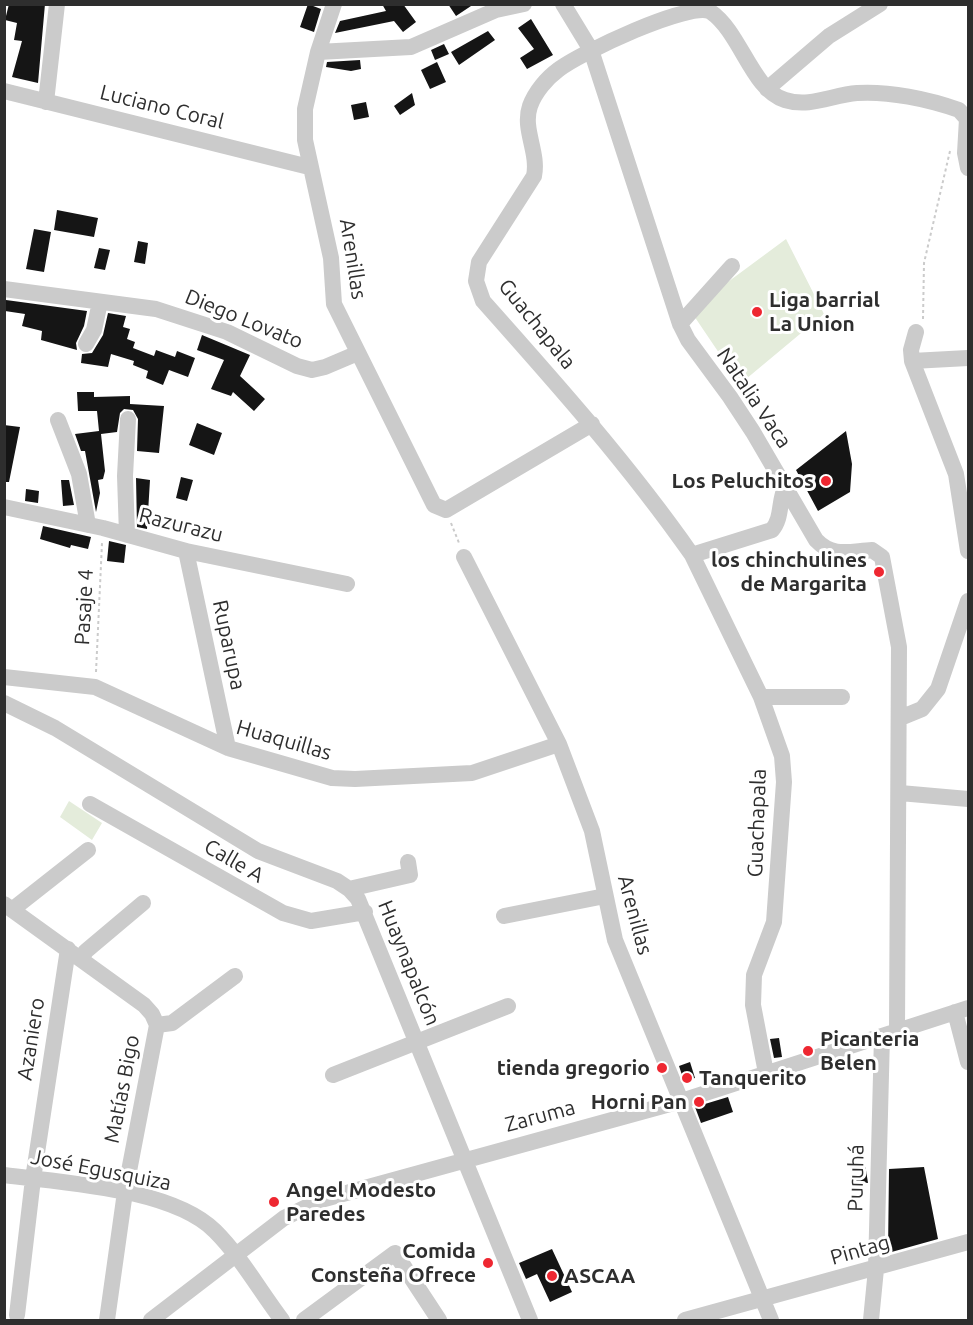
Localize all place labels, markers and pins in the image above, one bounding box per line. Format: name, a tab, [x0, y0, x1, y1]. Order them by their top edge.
place label: Liga barrial La Union	[769, 287, 880, 337]
marker: Liga barrial La Union	[750, 305, 764, 319]
place label: Los Peluchitos	[672, 468, 814, 494]
marker: Los Peluchitos	[819, 474, 833, 488]
place label: los chinchulines de Margarita	[711, 547, 867, 597]
marker: los chinchulines de Margarita	[872, 565, 886, 579]
place label: Picanteria Belen	[820, 1026, 919, 1076]
marker: Picanteria Belen	[801, 1044, 815, 1058]
place label: tienda gregorio	[497, 1055, 650, 1081]
marker: tienda gregorio	[655, 1061, 669, 1075]
place label: Tanquerito	[699, 1065, 807, 1091]
marker: Tanquerito	[680, 1071, 694, 1085]
place label: Horni Pan	[591, 1089, 687, 1115]
marker: Horni Pan	[692, 1095, 706, 1109]
place label: Angel Modesto Paredes	[286, 1177, 436, 1227]
marker: Angel Modesto Paredes	[267, 1195, 281, 1209]
place label: Comida Consteña Ofrece	[311, 1238, 476, 1288]
marker: Comida Consteña Ofrece	[481, 1256, 495, 1270]
place label: ASCAA	[564, 1263, 635, 1289]
marker: ASCAA	[545, 1269, 559, 1283]

